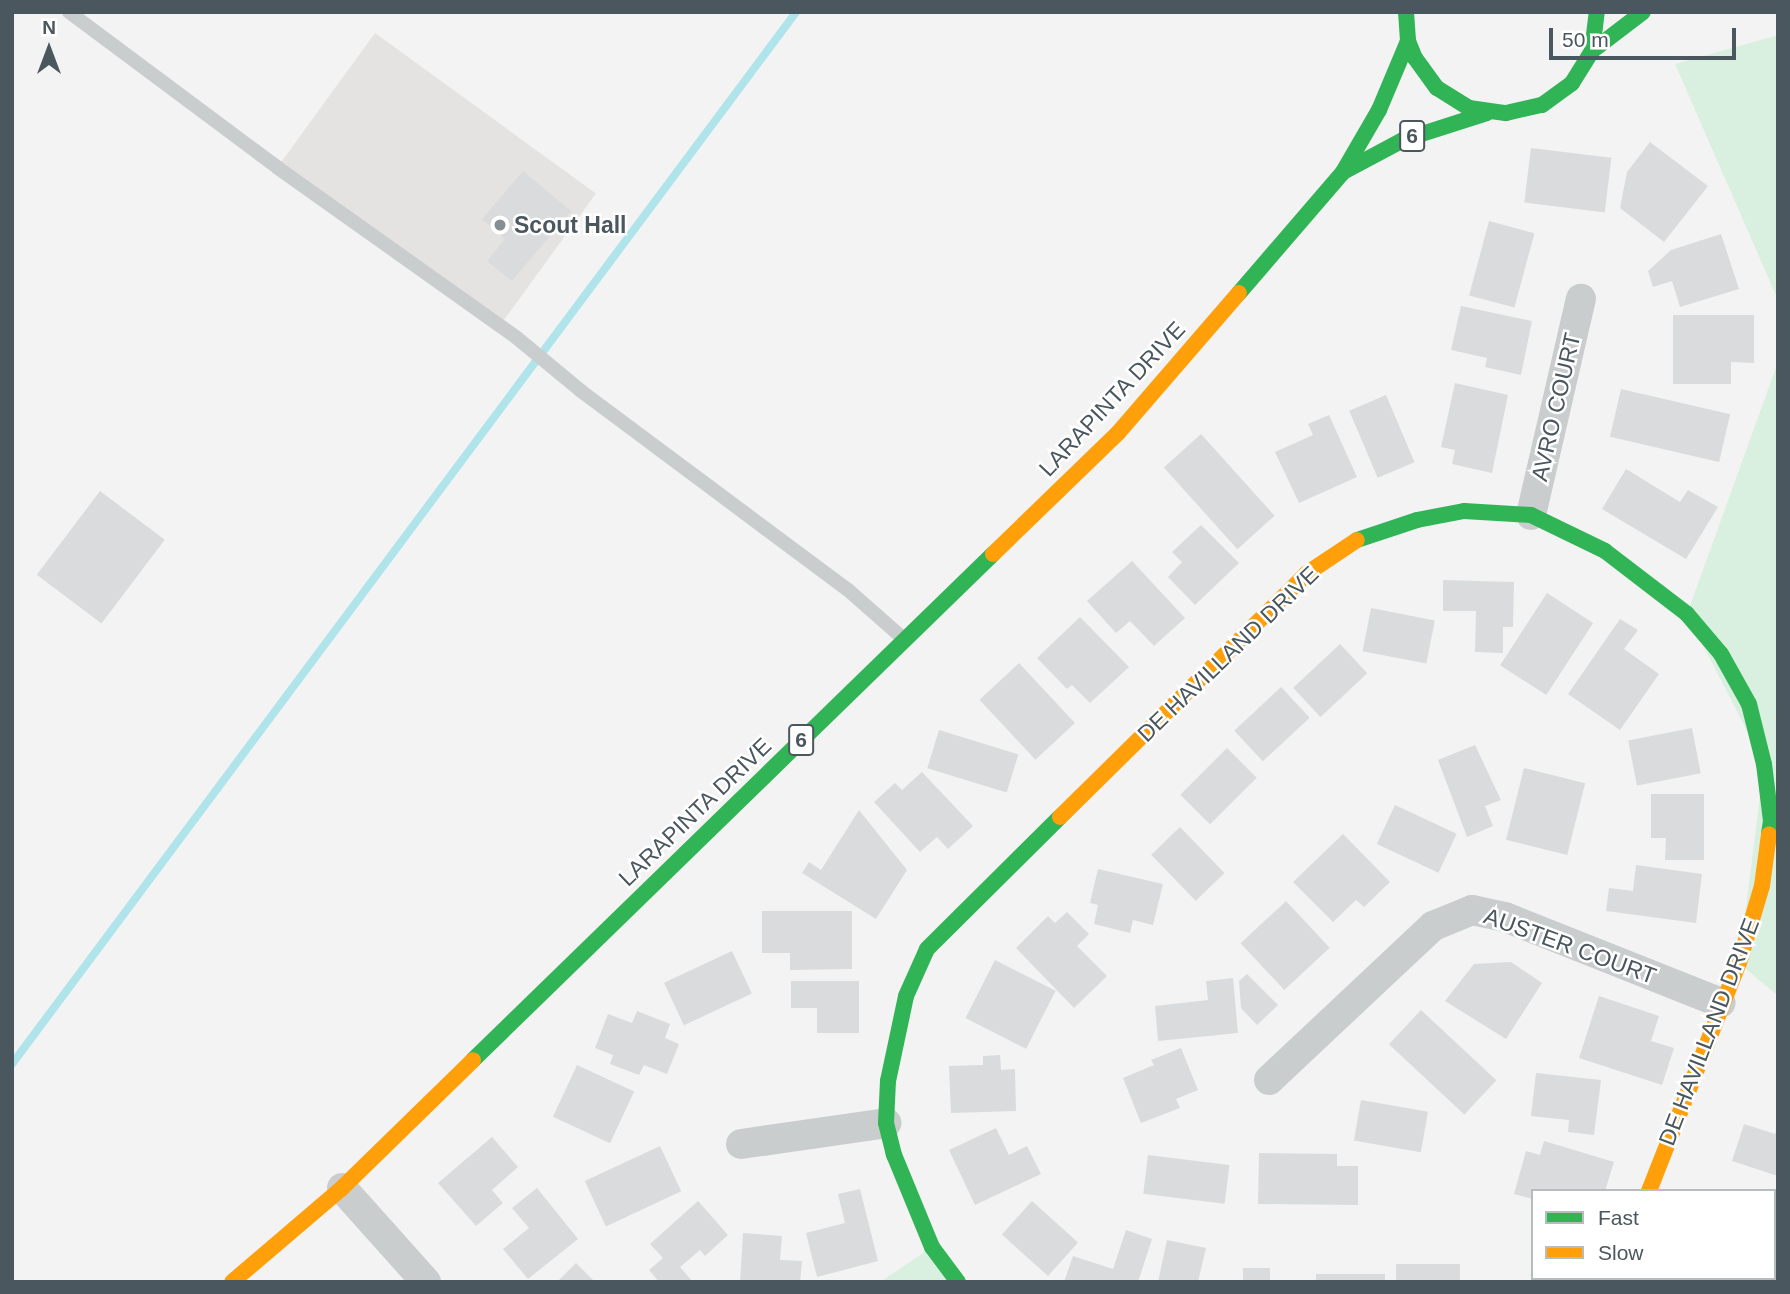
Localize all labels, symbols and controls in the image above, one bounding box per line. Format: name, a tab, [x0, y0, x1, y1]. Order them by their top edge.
north arrow	[14, 14, 84, 84]
scale bar	[1552, 14, 1739, 58]
text: N	[42, 17, 56, 38]
text: 50 m	[1562, 28, 1609, 51]
road number: 6	[1398, 118, 1426, 154]
place label: Scout Hall	[514, 211, 626, 239]
marker: Scout Hall	[492, 217, 508, 233]
street label: LARAPINTA DRIVE	[1033, 315, 1191, 483]
street label: AVRO COURT	[1526, 330, 1586, 484]
street label: DE HAVILLAND DRIVE	[1132, 560, 1324, 748]
road number: 6	[787, 722, 815, 758]
street label: LARAPINTA DRIVE	[612, 732, 778, 892]
street label: AUSTER COURT	[1480, 902, 1660, 990]
street label: DE HAVILLAND DRIVE	[1653, 914, 1765, 1150]
legend	[1531, 1189, 1776, 1280]
text: Fast	[1598, 1206, 1639, 1229]
text: Slow	[1598, 1241, 1644, 1264]

